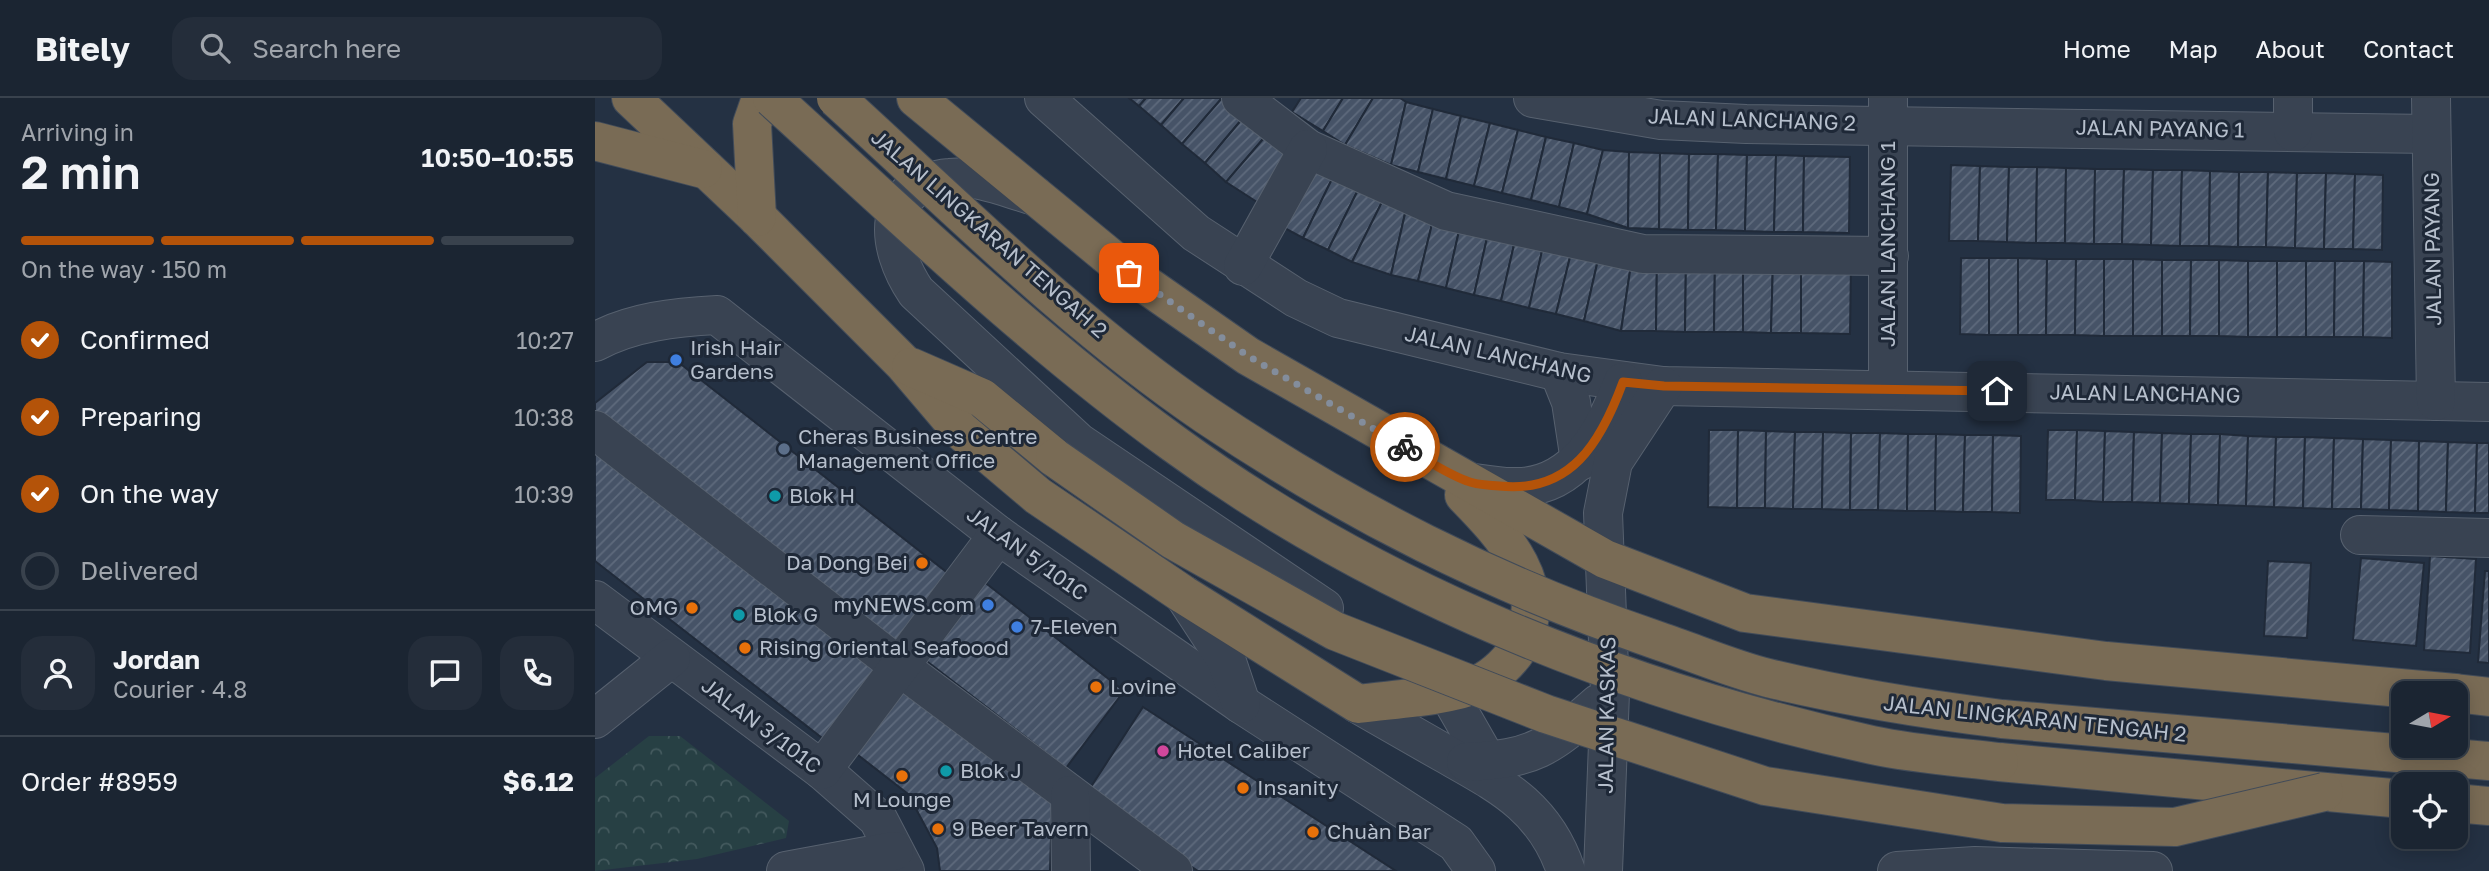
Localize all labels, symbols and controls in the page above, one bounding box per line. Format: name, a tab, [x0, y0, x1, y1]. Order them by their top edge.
search box	[172, 17, 662, 80]
text: Bitely	[35, 29, 130, 68]
icon: search	[196, 29, 234, 67]
text: Search here	[252, 33, 401, 64]
text: Home	[2063, 34, 2131, 63]
text: Map	[2169, 34, 2218, 63]
text: About	[2256, 34, 2325, 63]
text: Contact	[2363, 34, 2454, 63]
street label: JALAN LANCHANG 2	[1648, 102, 1856, 136]
street label: JALAN PAYANG 1	[2075, 114, 2245, 142]
text: Arriving in	[21, 118, 134, 146]
street label: JALAN LINGKARAN TENGAH 2	[866, 124, 1113, 343]
street label: JALAN LANCHANG 1	[1874, 141, 1900, 347]
text: 10:50–10:55	[421, 142, 574, 173]
text: 2 min	[21, 144, 141, 199]
street label: JALAN PAYANG	[2418, 172, 2446, 326]
pin	[1099, 243, 1159, 303]
icon: bag	[1110, 254, 1148, 292]
text: On the way · 150 m	[21, 255, 227, 283]
street label: JALAN LANCHANG	[1402, 320, 1594, 388]
icon: check	[21, 321, 59, 359]
text: Confirmed	[80, 324, 210, 355]
text: 10:27	[516, 326, 574, 354]
place label: Irish Hair Gardens	[690, 334, 781, 384]
marker: Irish Hair Gardens	[668, 352, 684, 368]
pin	[1967, 361, 2027, 421]
icon: home	[1978, 372, 2016, 410]
street label: JALAN LANCHANG	[2049, 378, 2241, 408]
icon: check	[21, 398, 59, 436]
text: Preparing	[80, 401, 202, 432]
text: 10:38	[514, 403, 574, 431]
courier	[1370, 412, 1440, 482]
place label: Cheras Business Centre Management Office	[798, 423, 1037, 473]
icon: bike	[1386, 428, 1424, 466]
marker: Cheras Business Centre Management Office	[776, 441, 792, 457]
icon: check	[21, 475, 59, 513]
text: On the way	[80, 478, 219, 509]
text: 10:39	[514, 480, 574, 508]
place label: Blok H	[789, 482, 855, 508]
marker: Blok H	[767, 488, 783, 504]
street label: JALAN 5/101C	[962, 501, 1093, 606]
place label: Da Dong Bei	[786, 549, 908, 575]
text: Delivered	[80, 555, 199, 586]
marker: Da Dong Bei	[914, 555, 930, 571]
place label: myNEWS.com	[834, 591, 974, 617]
place label: OMG	[630, 594, 678, 620]
marker: myNEWS.com	[980, 597, 996, 613]
marker: OMG	[684, 600, 700, 616]
place label: Blok G	[753, 601, 818, 627]
marker: Blok G	[731, 607, 747, 623]
place label: 7-Eleven	[1031, 613, 1118, 639]
marker: 7-Eleven	[1009, 619, 1025, 635]
place label: Rising Oriental Seafoood	[759, 634, 1009, 660]
button: person	[21, 636, 95, 710]
button: chat	[408, 636, 482, 710]
button: phone	[500, 636, 574, 710]
street label: JALAN KASKAS	[1592, 636, 1620, 794]
marker: Rising Oriental Seafoood	[737, 640, 753, 656]
text: Jordan	[113, 644, 200, 675]
street label: JALAN 3/101C	[697, 672, 827, 779]
place label: Lovine	[1110, 673, 1176, 699]
text: Courier · 4.8	[113, 675, 247, 703]
marker: Lovine	[1088, 679, 1104, 695]
north arrow	[2391, 681, 2467, 758]
map controls	[2391, 681, 2468, 849]
street label: JALAN LINGKARAN TENGAH 2	[1882, 689, 2188, 747]
place label: Hotel Caliber	[1177, 737, 1310, 763]
marker: Hotel Caliber	[1155, 743, 1171, 759]
place label: Blok J	[960, 757, 1022, 783]
marker: Blok J	[938, 763, 954, 779]
text: Order #8959	[21, 766, 178, 797]
text: $6.12	[502, 766, 574, 797]
marker: M Lounge	[894, 768, 910, 784]
button: locate	[2391, 772, 2468, 849]
place label: Insanity	[1257, 774, 1339, 800]
marker: Insanity	[1235, 780, 1251, 796]
place label: M Lounge	[853, 786, 951, 812]
place label: 9 Beer Tavern	[952, 815, 1089, 841]
place label: Chuàn Bar	[1327, 818, 1431, 844]
marker: 9 Beer Tavern	[930, 821, 946, 837]
marker: Chuàn Bar	[1305, 824, 1321, 840]

